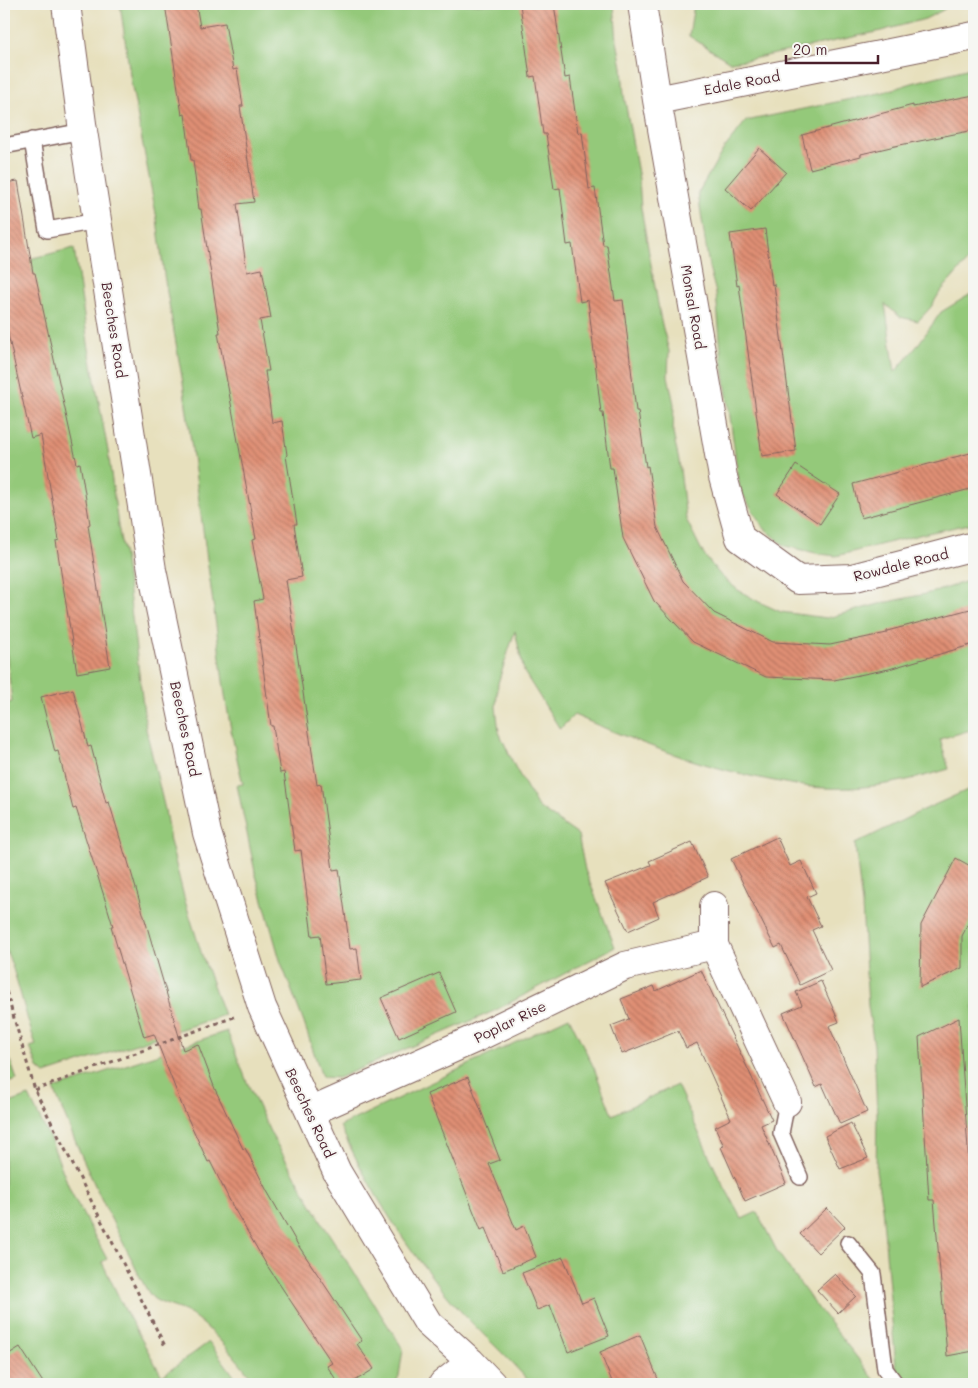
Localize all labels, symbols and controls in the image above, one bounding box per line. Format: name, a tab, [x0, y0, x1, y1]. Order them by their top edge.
scale bar	[786, 32, 878, 64]
text: 20 m	[793, 39, 827, 59]
street label: Edale Road	[702, 66, 782, 99]
street label: Monsal Road	[677, 263, 710, 351]
street label: Beeches Road	[98, 281, 131, 379]
street label: Rowdale Road	[851, 544, 950, 585]
street label: Beeches Road	[166, 679, 205, 778]
street label: Poplar Rise	[471, 996, 549, 1047]
street label: Beeches Road	[281, 1065, 340, 1161]

